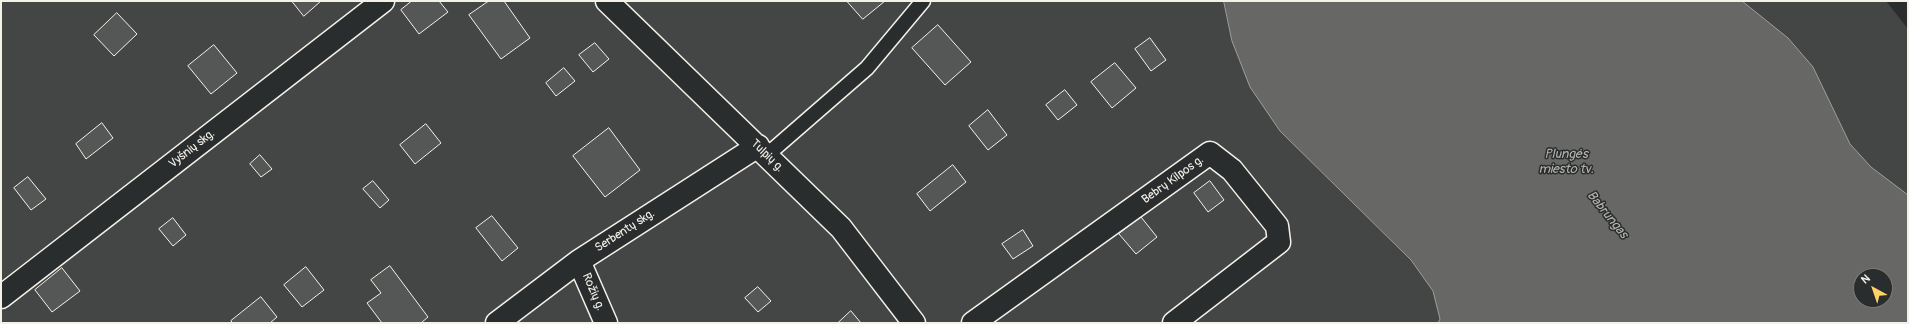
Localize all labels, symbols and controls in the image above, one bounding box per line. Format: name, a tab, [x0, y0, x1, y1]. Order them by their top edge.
street label: Vyšnių skg.	[166, 127, 218, 171]
street label: Tulpių g.	[747, 137, 787, 175]
water label: Plungės miesto tv.	[1538, 147, 1594, 178]
street label: Bebrų Kilpos g.	[1139, 153, 1207, 207]
water label: Babrungas	[1583, 188, 1631, 242]
street label: Serbentų skg.	[593, 206, 657, 256]
north arrow	[1853, 268, 1893, 308]
street label: Rožių g.	[579, 271, 607, 313]
text: N	[1859, 272, 1873, 287]

